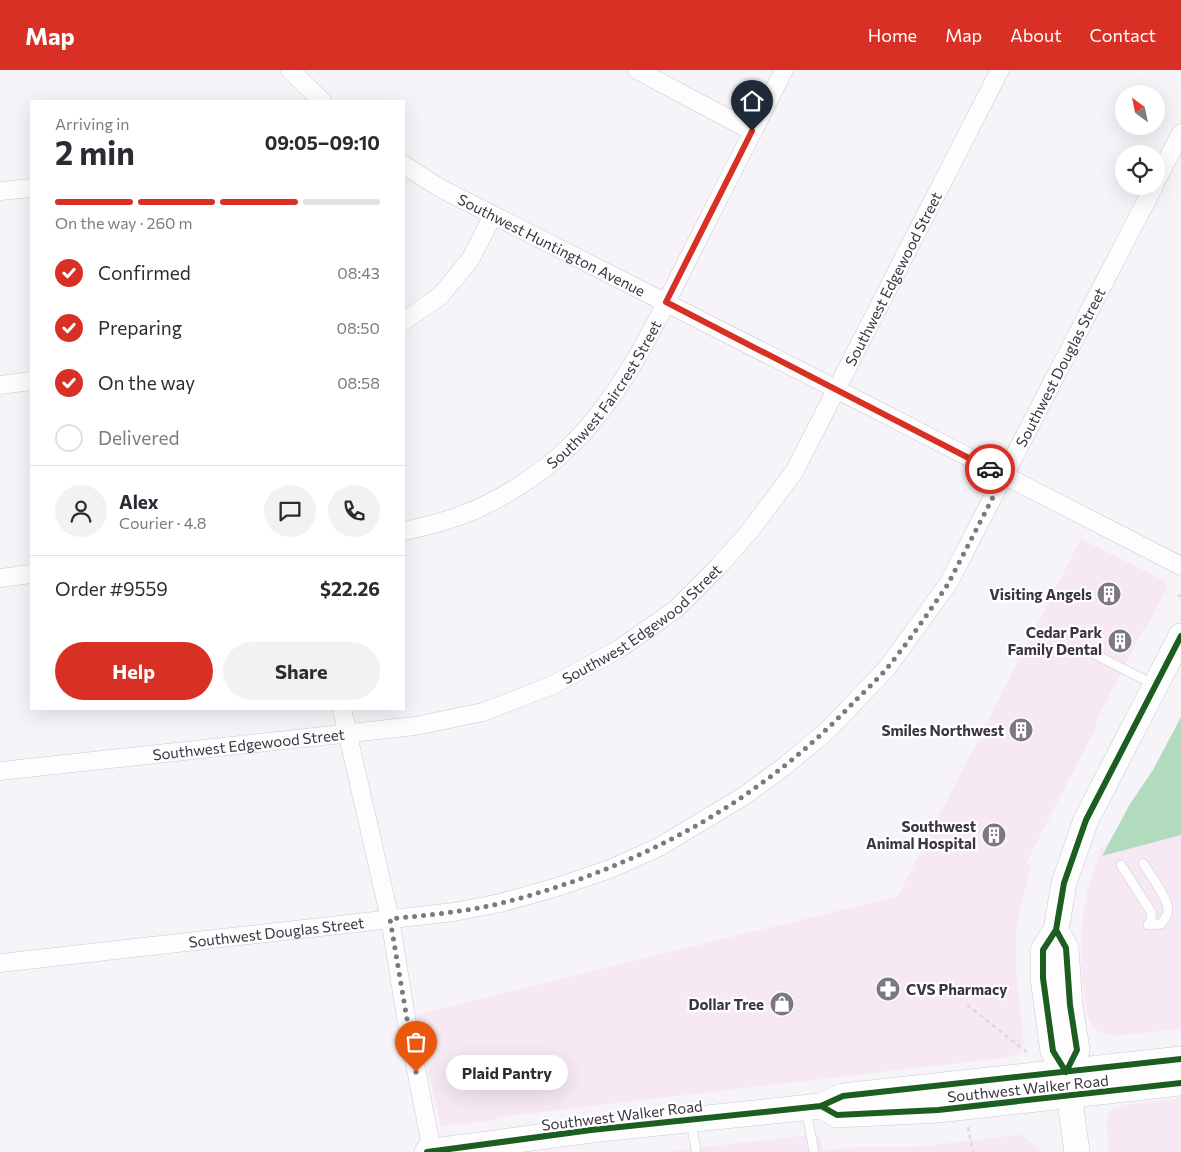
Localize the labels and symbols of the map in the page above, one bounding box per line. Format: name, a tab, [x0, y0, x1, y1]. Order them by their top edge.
pin	[731, 80, 773, 131]
north arrow	[1115, 85, 1165, 135]
street label: Southwest Edgewood Street	[841, 189, 945, 369]
street label: Southwest Huntington Avenue	[455, 190, 649, 300]
street label: Southwest Douglas Street	[1012, 285, 1109, 450]
street label: Southwest Faircrest Street	[543, 317, 665, 472]
courier	[965, 444, 1015, 494]
street label: Southwest Edgewood Street	[559, 560, 725, 687]
building icon: Visiting Angels	[1096, 581, 1122, 607]
place label: Visiting Angels	[989, 585, 1092, 603]
place label: Cedar Park Family Dental	[1007, 623, 1102, 658]
building icon: Cedar Park Family Dental	[1107, 628, 1133, 654]
building icon: Smiles Northwest	[1008, 717, 1034, 743]
place label: Smiles Northwest	[881, 721, 1004, 739]
street label: Southwest Edgewood Street	[152, 725, 346, 763]
place label: Southwest Animal Hospital	[866, 817, 976, 852]
building icon: Southwest Animal Hospital	[981, 822, 1007, 848]
street label: Southwest Douglas Street	[187, 913, 365, 951]
pharmacy icon: CVS Pharmacy	[875, 976, 901, 1002]
place label: CVS Pharmacy	[906, 980, 1008, 998]
shop icon: Dollar Tree	[769, 991, 795, 1017]
place label: Dollar Tree	[688, 995, 764, 1013]
pin	[395, 1021, 437, 1072]
callout: Plaid Pantry	[446, 1054, 568, 1090]
street label: Southwest Walker Road	[947, 1071, 1109, 1105]
street label: Southwest Walker Road	[541, 1096, 703, 1134]

